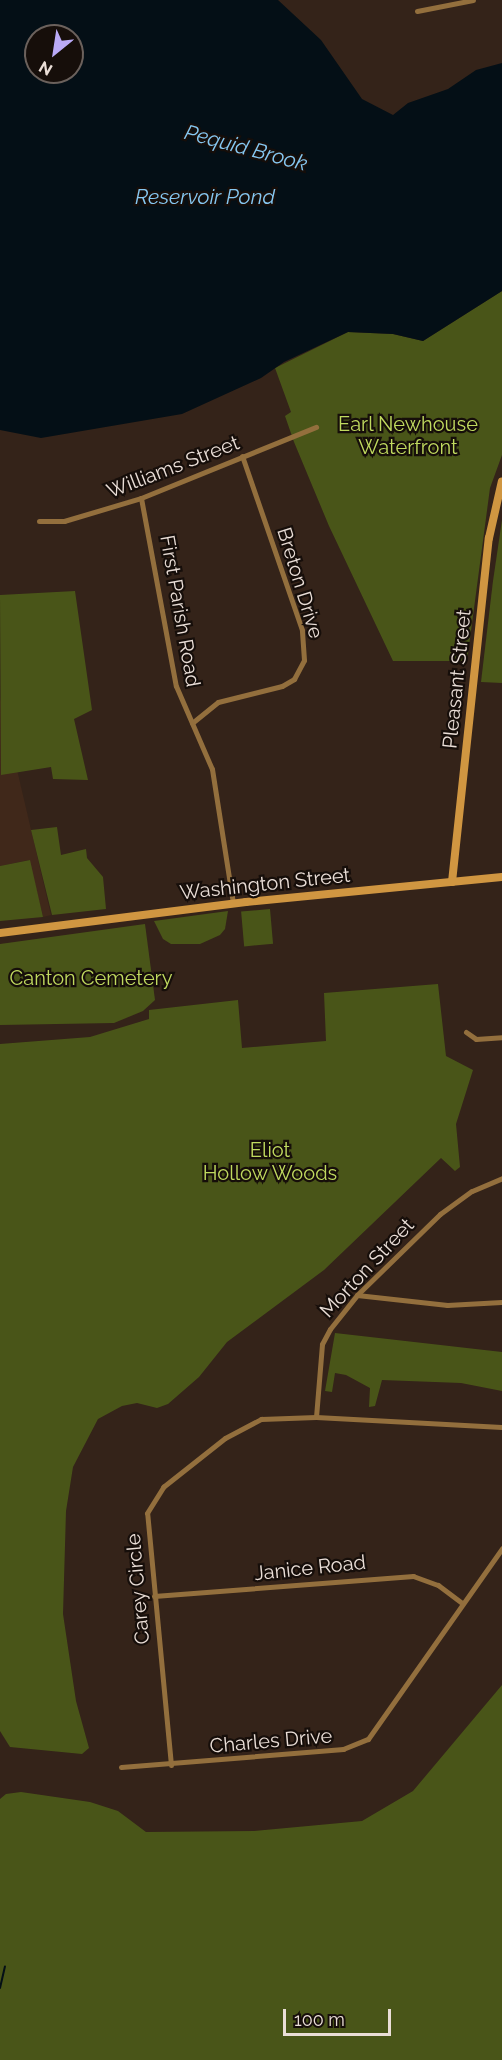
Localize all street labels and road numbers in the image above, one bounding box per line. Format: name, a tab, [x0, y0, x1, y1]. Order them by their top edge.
street label: Williams Street	[103, 431, 243, 503]
street label: Breton Drive	[272, 525, 328, 641]
street label: First Parish Road	[155, 533, 205, 689]
street label: Pleasant Street	[438, 608, 476, 750]
street label: Washington Street	[179, 863, 351, 905]
street label: Morton Street	[315, 1213, 419, 1323]
street label: Carey Circle	[121, 1532, 155, 1646]
street label: Janice Road	[253, 1550, 367, 1586]
street label: Charles Drive	[209, 1724, 333, 1758]

